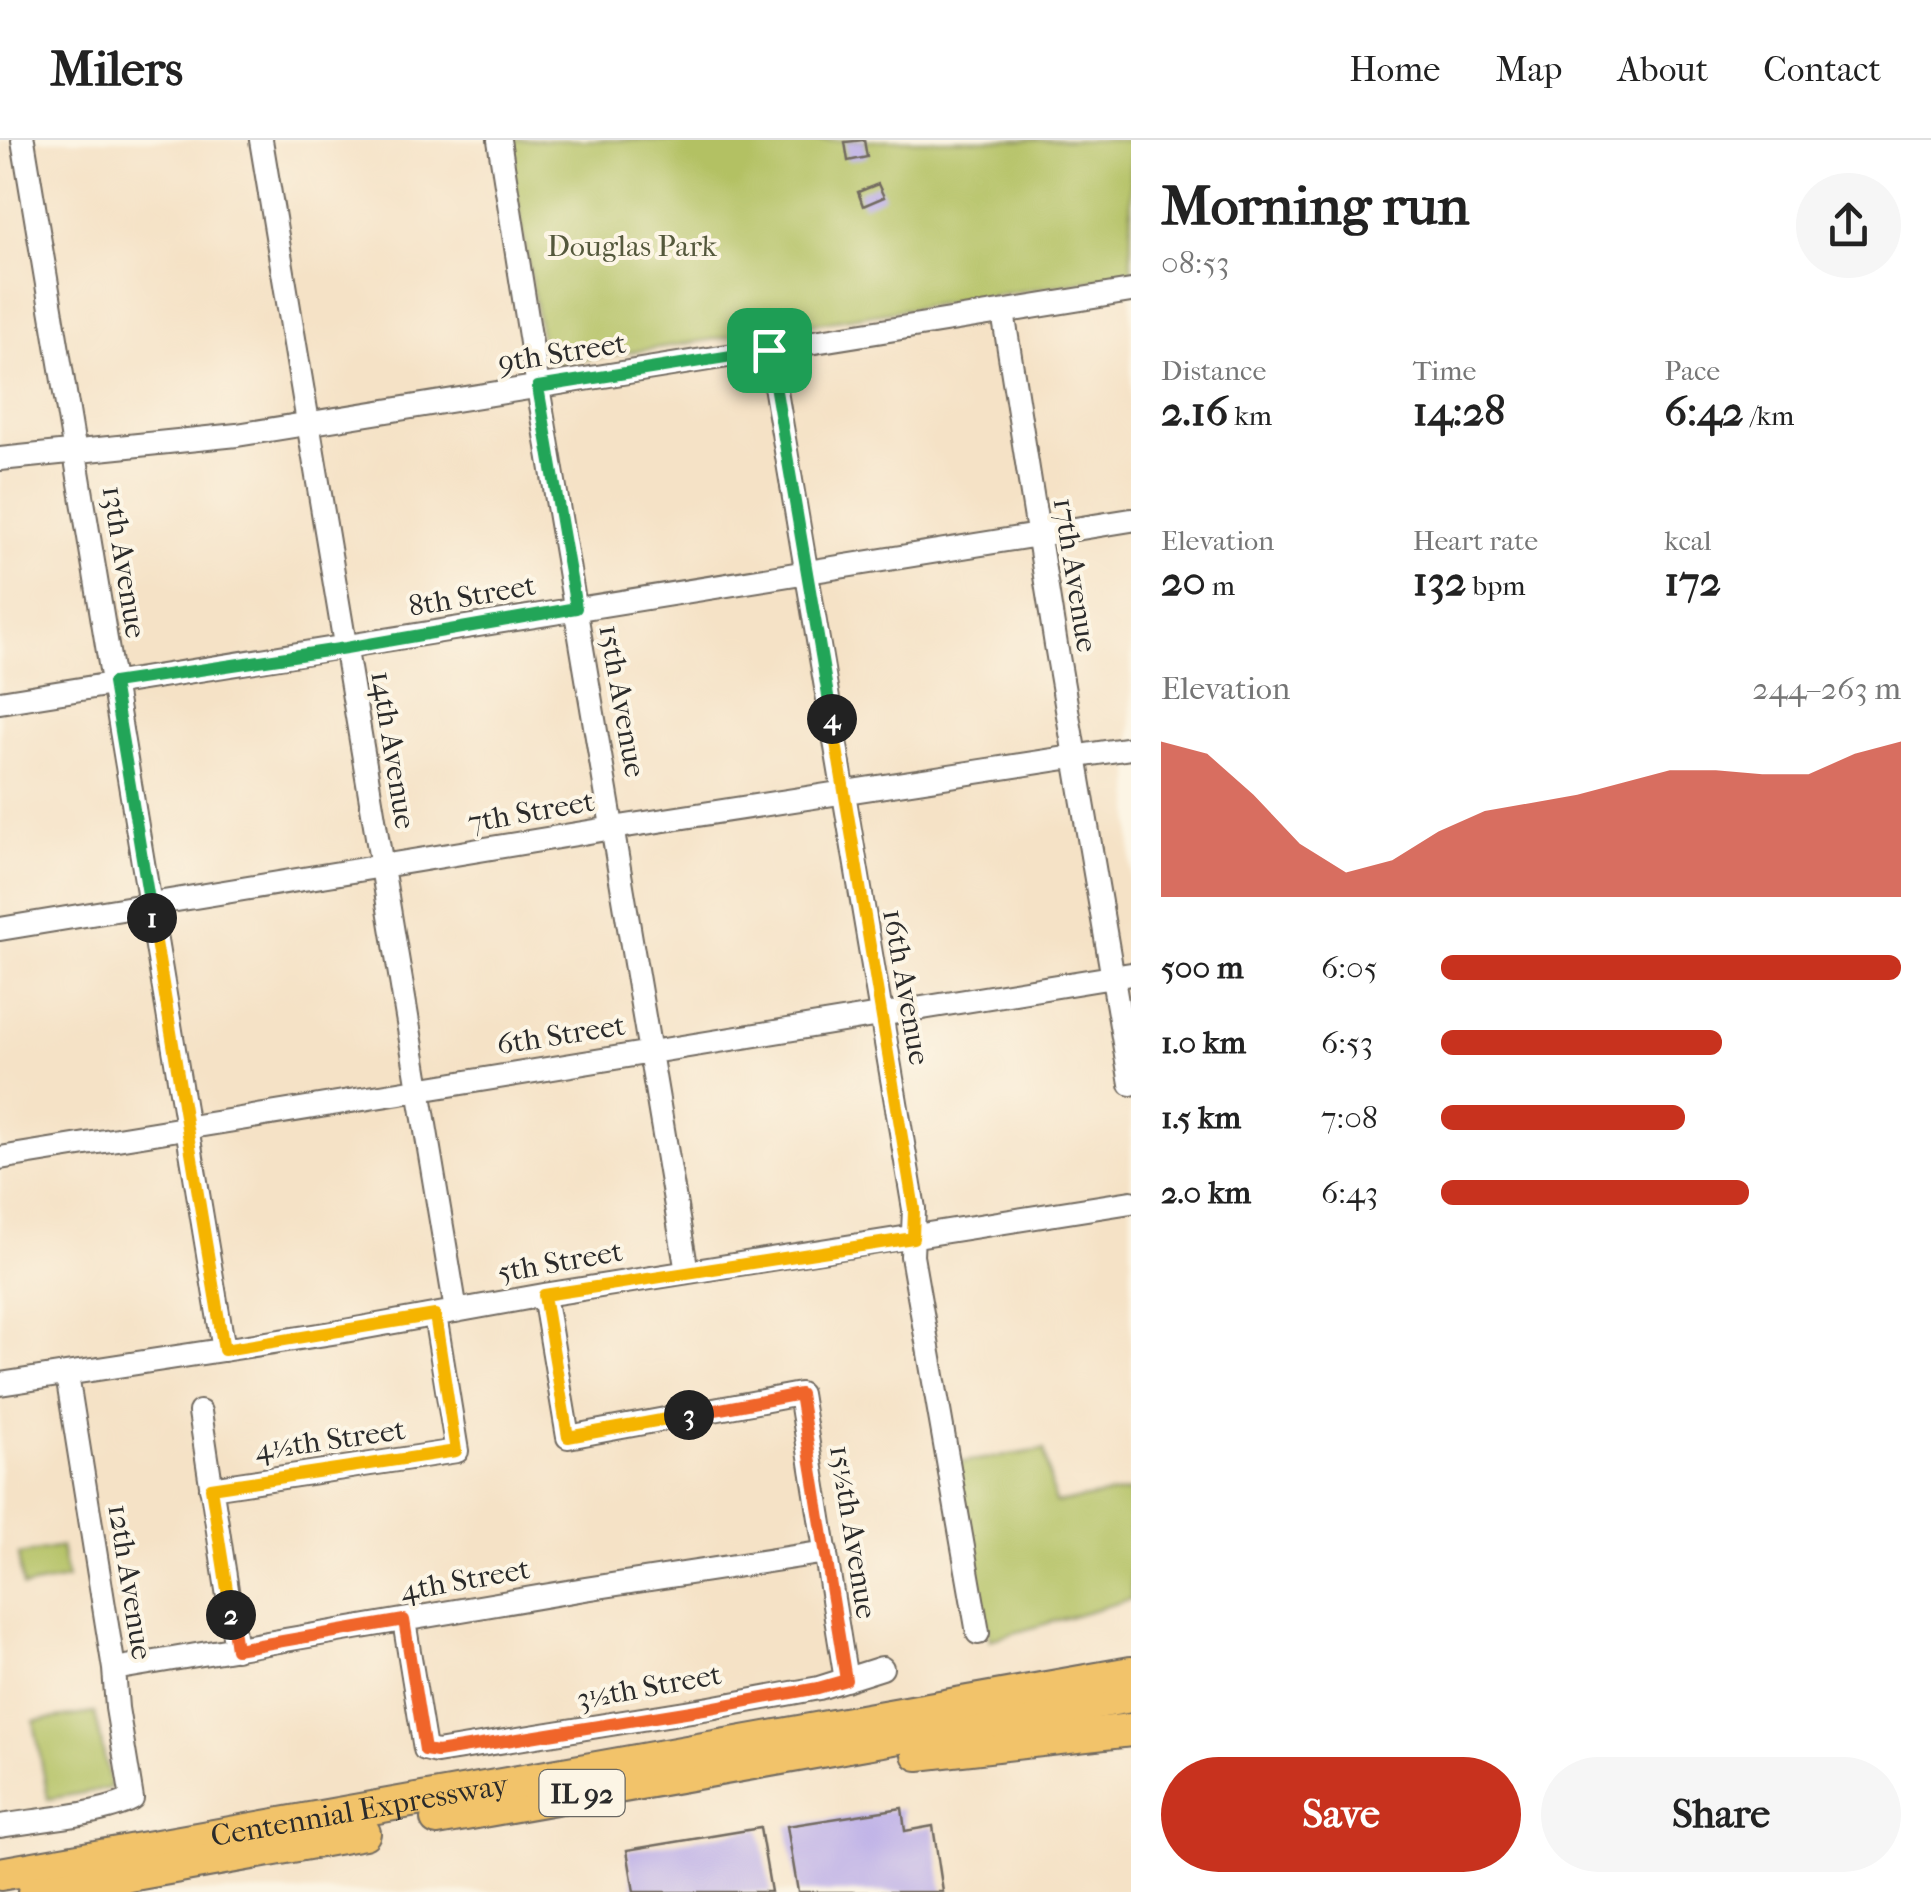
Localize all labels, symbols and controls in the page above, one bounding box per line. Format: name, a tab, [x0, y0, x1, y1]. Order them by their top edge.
text: Milers	[50, 41, 183, 97]
text: Home	[1349, 49, 1440, 90]
text: Map	[1495, 49, 1563, 90]
text: About	[1618, 49, 1708, 90]
text: Contact	[1763, 49, 1881, 90]
button: share	[1796, 173, 1901, 278]
text: Morning run	[1161, 174, 1469, 238]
park label: Douglas Park	[547, 229, 718, 264]
text: 08:53	[1161, 244, 1229, 281]
pin	[727, 308, 812, 393]
icon: arrive	[742, 323, 797, 378]
street label: 9th Street	[496, 326, 629, 380]
text: Distance	[1161, 354, 1266, 387]
text: Time	[1413, 354, 1476, 387]
text: Pace	[1664, 354, 1720, 387]
text: 2.16	[1161, 387, 1228, 436]
text: 14:28	[1413, 387, 1505, 436]
text: 6:42	[1664, 387, 1744, 436]
text: km	[1228, 399, 1272, 432]
text: /km	[1744, 399, 1794, 432]
street label: 13th Avenue	[95, 483, 153, 641]
street label: 17th Avenue	[1046, 495, 1105, 655]
text: Elevation	[1161, 524, 1274, 557]
text: Heart rate	[1413, 524, 1538, 557]
text: kcal	[1664, 524, 1711, 557]
text: 20	[1161, 557, 1206, 606]
text: 132	[1413, 557, 1466, 606]
text: 172	[1664, 557, 1721, 606]
street label: 8th Street	[406, 568, 538, 624]
text: m	[1206, 569, 1235, 602]
text: bpm	[1466, 569, 1525, 602]
street label: 15th Avenue	[591, 622, 653, 780]
street label: 14th Avenue	[363, 669, 423, 832]
text: Elevation	[1161, 670, 1290, 707]
text: 244–263 m	[1752, 670, 1901, 707]
pin: 4	[807, 694, 857, 744]
text: 4	[824, 702, 840, 735]
street label: 7th Street	[465, 784, 597, 840]
pin: 1	[127, 893, 177, 943]
text: 1	[147, 901, 157, 934]
street label: 16th Avenue	[875, 906, 937, 1068]
text: 500 m	[1161, 949, 1244, 986]
text: 6:05	[1321, 949, 1378, 986]
street label: 6th Street	[494, 1008, 628, 1062]
text: 1.0 km	[1161, 1024, 1246, 1061]
text: 6:53	[1321, 1024, 1373, 1061]
text: 1.5 km	[1161, 1099, 1241, 1136]
text: 7:08	[1321, 1099, 1378, 1136]
text: 2.0 km	[1161, 1174, 1251, 1211]
text: 6:43	[1321, 1174, 1378, 1211]
street label: 5th Street	[495, 1234, 625, 1290]
pin: 3	[664, 1390, 714, 1440]
text: 3	[683, 1398, 695, 1431]
street label: 4½th Street	[253, 1412, 408, 1468]
street label: 15½th Avenue	[822, 1443, 884, 1621]
street label: 12th Avenue	[100, 1502, 160, 1662]
street label: 4th Street	[398, 1551, 533, 1609]
pin: 2	[206, 1590, 256, 1640]
text: 2	[224, 1598, 238, 1631]
street label: 3½th Street	[574, 1657, 724, 1717]
button: Save	[1161, 1757, 1521, 1872]
button: Share	[1541, 1757, 1901, 1872]
street label: Centennial Expressway	[208, 1766, 512, 1854]
road number: IL 92	[540, 1770, 624, 1816]

